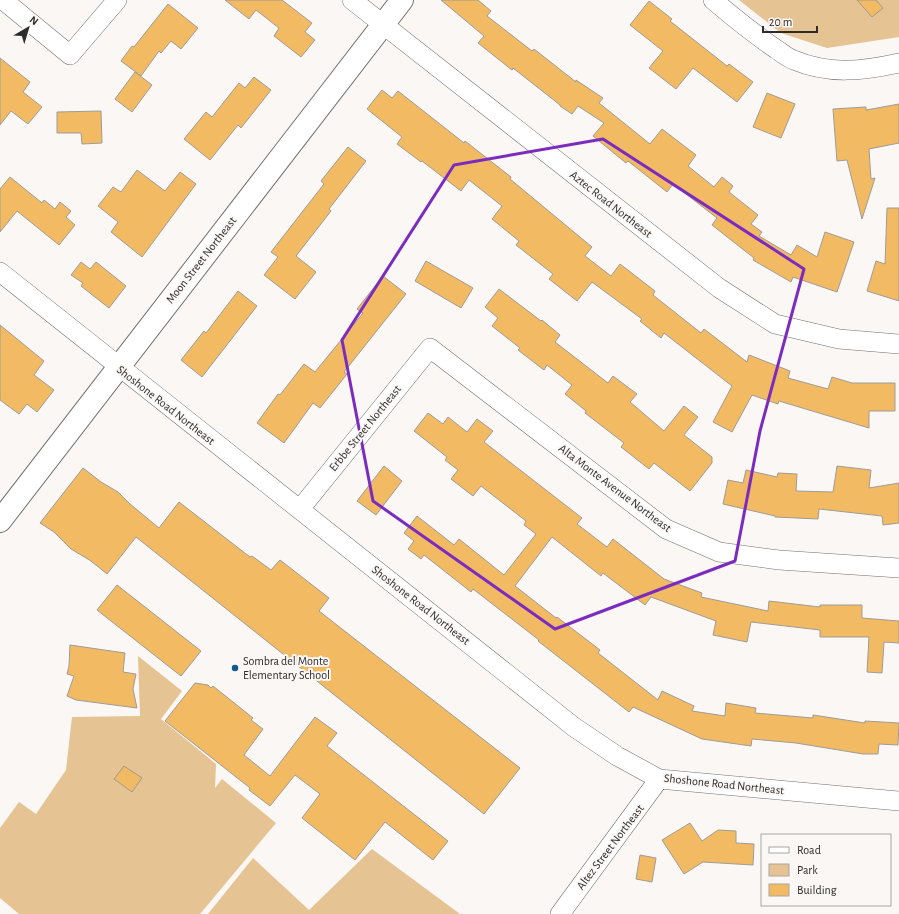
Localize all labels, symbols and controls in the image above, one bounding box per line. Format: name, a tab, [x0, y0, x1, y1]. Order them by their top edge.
north arrow	[8, 8, 48, 48]
scale bar	[763, 8, 817, 34]
text: N	[27, 14, 40, 27]
text: 20 m	[769, 16, 792, 28]
street label: Aztec Road Northeast	[568, 168, 654, 240]
street label: Moon Street Northeast	[164, 214, 239, 306]
street label: Shoshone Road Northeast	[115, 363, 217, 447]
street label: Erbbe Street Northeast	[327, 383, 403, 473]
street label: Alta Monte Avenue Northeast	[556, 442, 674, 534]
street label: Shoshone Road Northeast	[370, 563, 472, 647]
place label: Sombra del Monte Elementary School	[243, 655, 330, 682]
marker: Sombra del Monte Elementary School	[230, 663, 240, 673]
street label: Shoshone Road Northeast	[663, 772, 785, 796]
street label: Altez Street Northeast	[574, 802, 646, 892]
legend	[761, 834, 891, 906]
text: Road	[797, 844, 821, 856]
text: Park	[797, 864, 818, 876]
text: Building	[797, 884, 837, 896]

